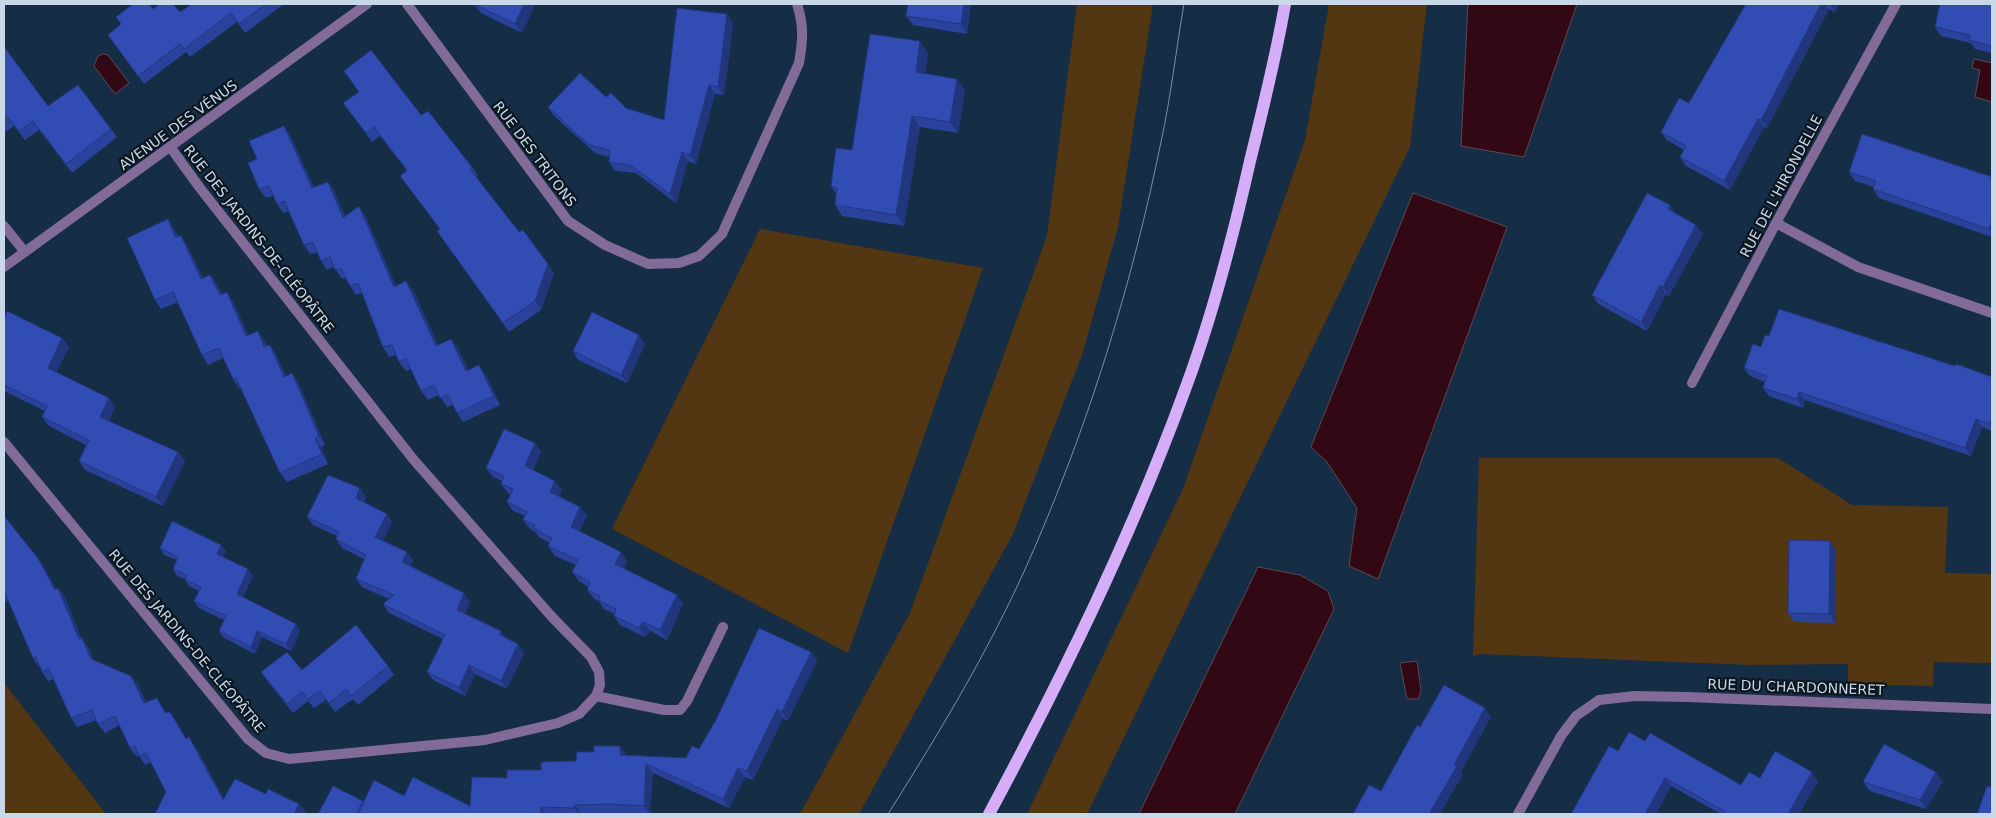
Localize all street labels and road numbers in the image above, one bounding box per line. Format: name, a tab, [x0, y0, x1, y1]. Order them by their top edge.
street label: AVENUE DES VÉNUS	[116, 77, 240, 173]
street label: RUE DES TRITONS	[490, 98, 580, 210]
street label: RUE DE L'HIRONDELLE	[1737, 112, 1825, 260]
street label: RUE DES JARDINS-DE-CLÉOPÂTRE	[181, 141, 338, 336]
street label: RUE DES JARDINS-DE-CLÉOPÂTRE	[106, 546, 269, 736]
street label: RUE DU CHARDONNERET	[1707, 676, 1885, 698]

